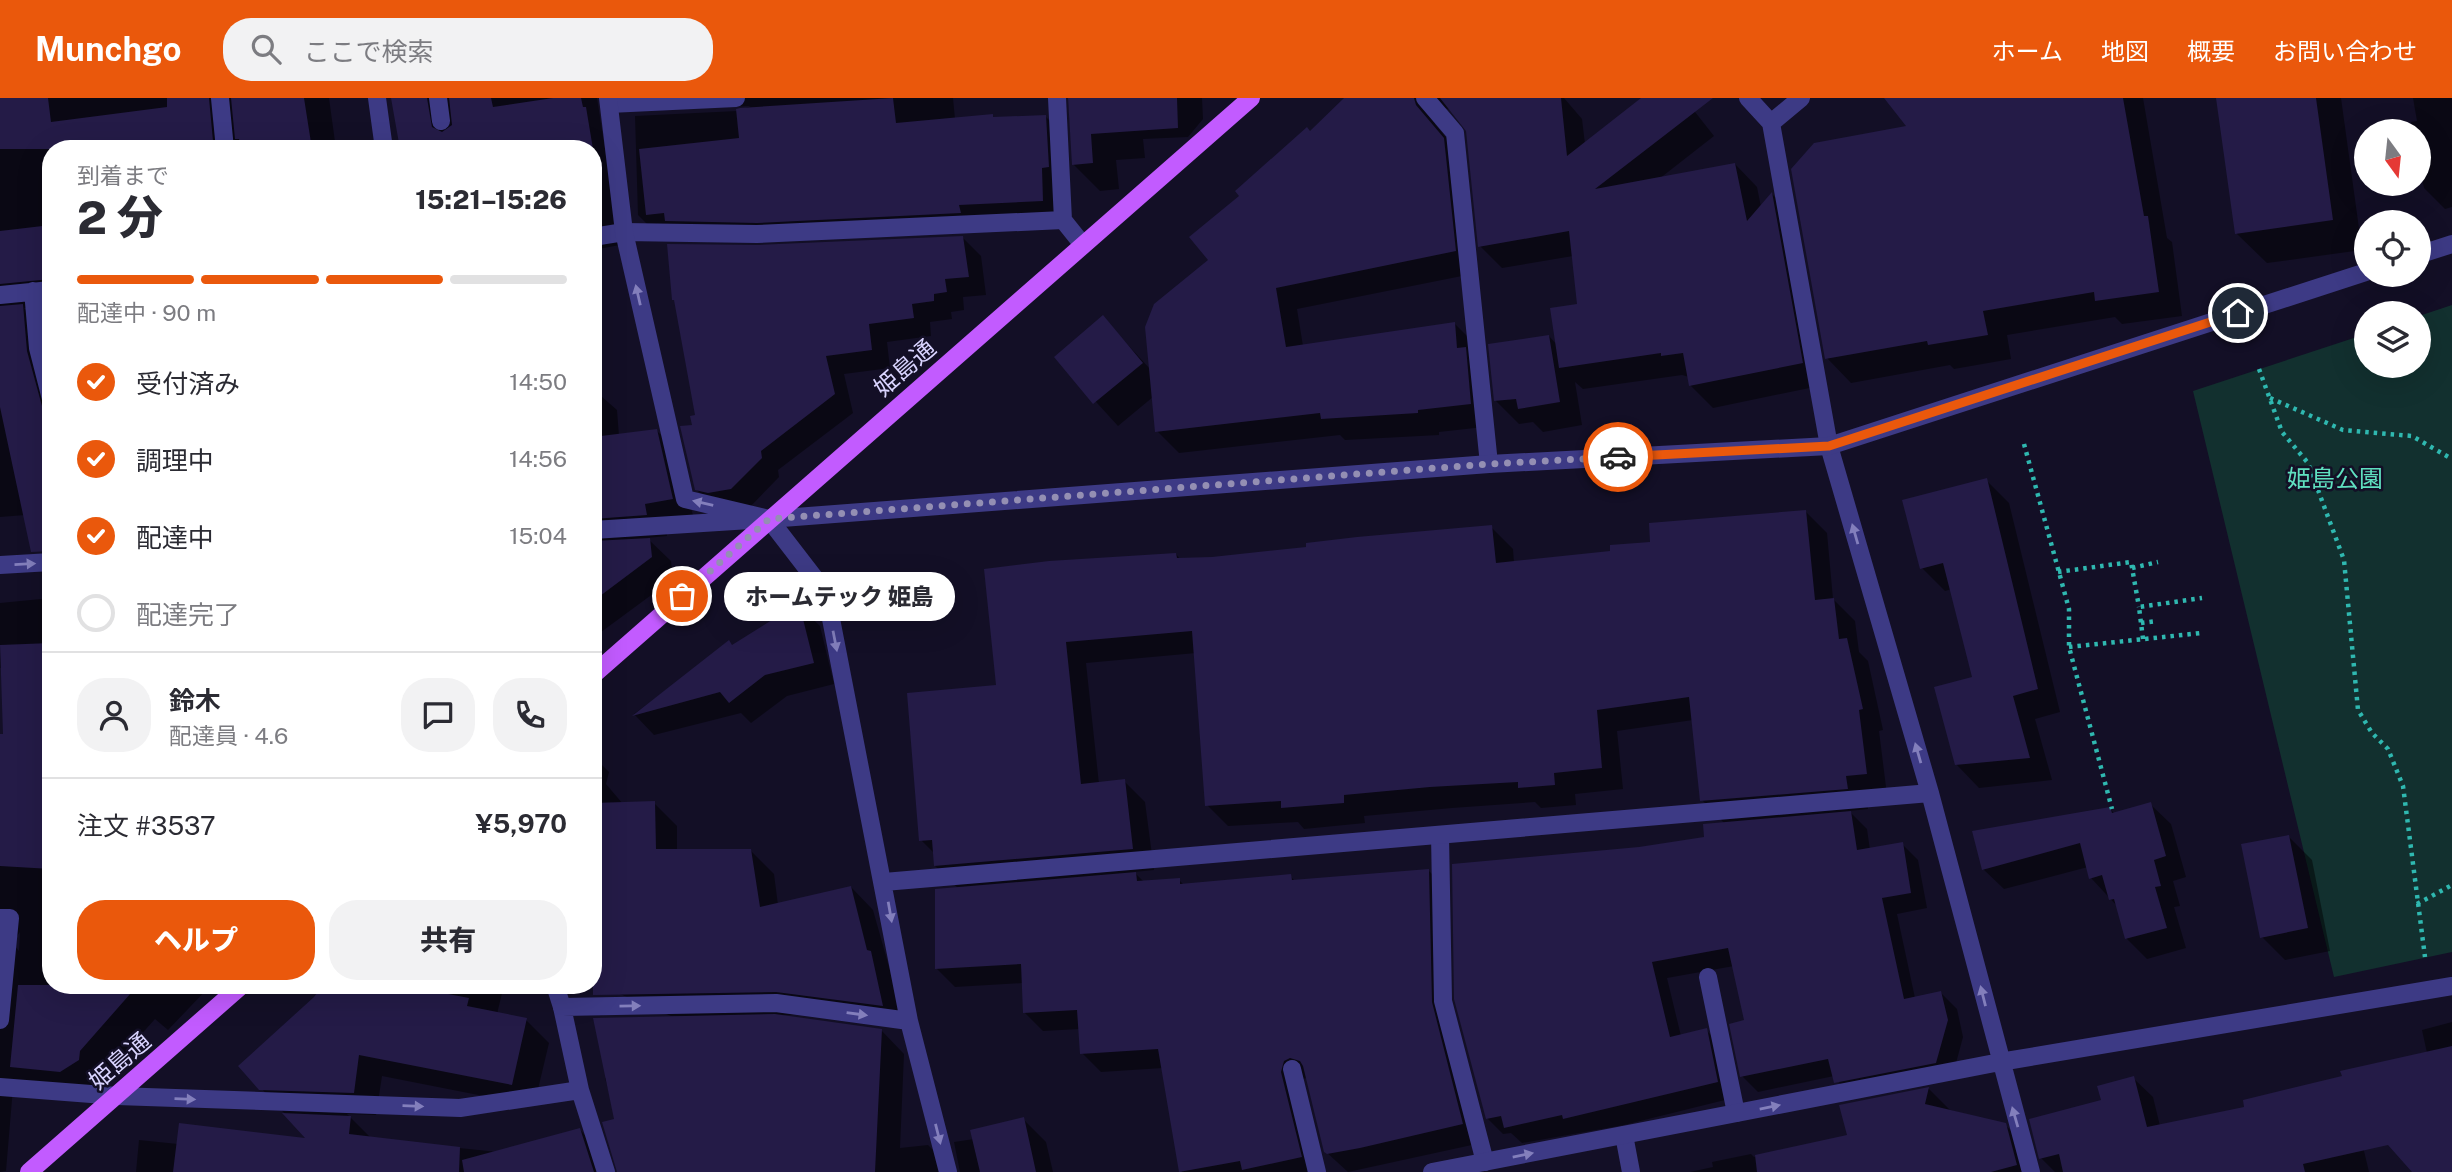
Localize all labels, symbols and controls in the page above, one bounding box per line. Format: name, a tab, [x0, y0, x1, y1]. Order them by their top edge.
search box	[223, 18, 713, 81]
text: Munchgo	[35, 30, 181, 68]
icon: search	[247, 30, 285, 68]
text: ここで検索	[303, 36, 433, 67]
text: ホーム	[1992, 37, 2063, 65]
text: 地図	[2101, 37, 2149, 65]
text: 概要	[2187, 37, 2235, 65]
text: お問い合わせ	[2273, 37, 2417, 65]
north arrow	[2354, 119, 2431, 196]
map controls	[2354, 119, 2431, 378]
text: 到着まで	[77, 162, 169, 189]
text: 15:21–15:26	[415, 184, 567, 215]
text: 2 分	[77, 190, 163, 244]
button: locate	[2354, 210, 2431, 287]
pin	[2208, 283, 2268, 343]
one-way arrow	[633, 284, 644, 306]
icon: home	[2219, 294, 2257, 332]
text: 配達中 · 90 m	[77, 299, 216, 326]
button: layers	[2354, 301, 2431, 378]
street label: 姫島通	[868, 333, 941, 401]
icon: check	[77, 363, 115, 401]
text: 受付済み	[136, 368, 240, 399]
text: 14:50	[509, 368, 567, 395]
courier	[1583, 422, 1653, 492]
icon: car	[1599, 438, 1637, 476]
icon: check	[77, 440, 115, 478]
text: 調理中	[136, 445, 214, 476]
text: 14:56	[509, 445, 567, 472]
park label: 姫島公園	[2287, 464, 2383, 492]
one-way arrow	[692, 497, 714, 508]
icon: check	[77, 517, 115, 555]
text: 配達中	[136, 522, 214, 553]
text: 15:04	[509, 522, 567, 549]
one-way arrow	[1849, 523, 1859, 544]
one-way arrow	[15, 558, 37, 569]
pin	[652, 566, 712, 626]
callout: ホームテック 姫島	[724, 572, 955, 620]
icon: bag	[663, 577, 701, 615]
text: ホームテック 姫島	[745, 583, 934, 610]
text: 配達完了	[136, 599, 240, 630]
one-way arrow	[830, 630, 841, 652]
button: person	[77, 678, 151, 752]
button: chat	[401, 678, 475, 752]
button: phone	[493, 678, 567, 752]
text: 鈴木	[169, 685, 221, 716]
text: 配達員 · 4.6	[169, 722, 288, 749]
one-way arrow	[1913, 742, 1923, 763]
text: ¥5,970	[476, 808, 567, 839]
text: 注文 #3537	[77, 810, 216, 841]
button: ヘルプ	[77, 900, 315, 980]
button: 共有	[329, 900, 567, 980]
one-way arrow	[884, 901, 895, 923]
one-way arrow	[1977, 985, 1987, 1006]
one-way arrow	[619, 1000, 641, 1012]
one-way arrow	[846, 1008, 868, 1019]
street label: 姫島通	[83, 1026, 156, 1094]
one-way arrow	[174, 1093, 196, 1104]
one-way arrow	[402, 1100, 424, 1112]
one-way arrow	[1759, 1101, 1781, 1112]
one-way arrow	[2010, 1106, 2020, 1127]
one-way arrow	[933, 1123, 944, 1145]
one-way arrow	[1512, 1149, 1534, 1160]

